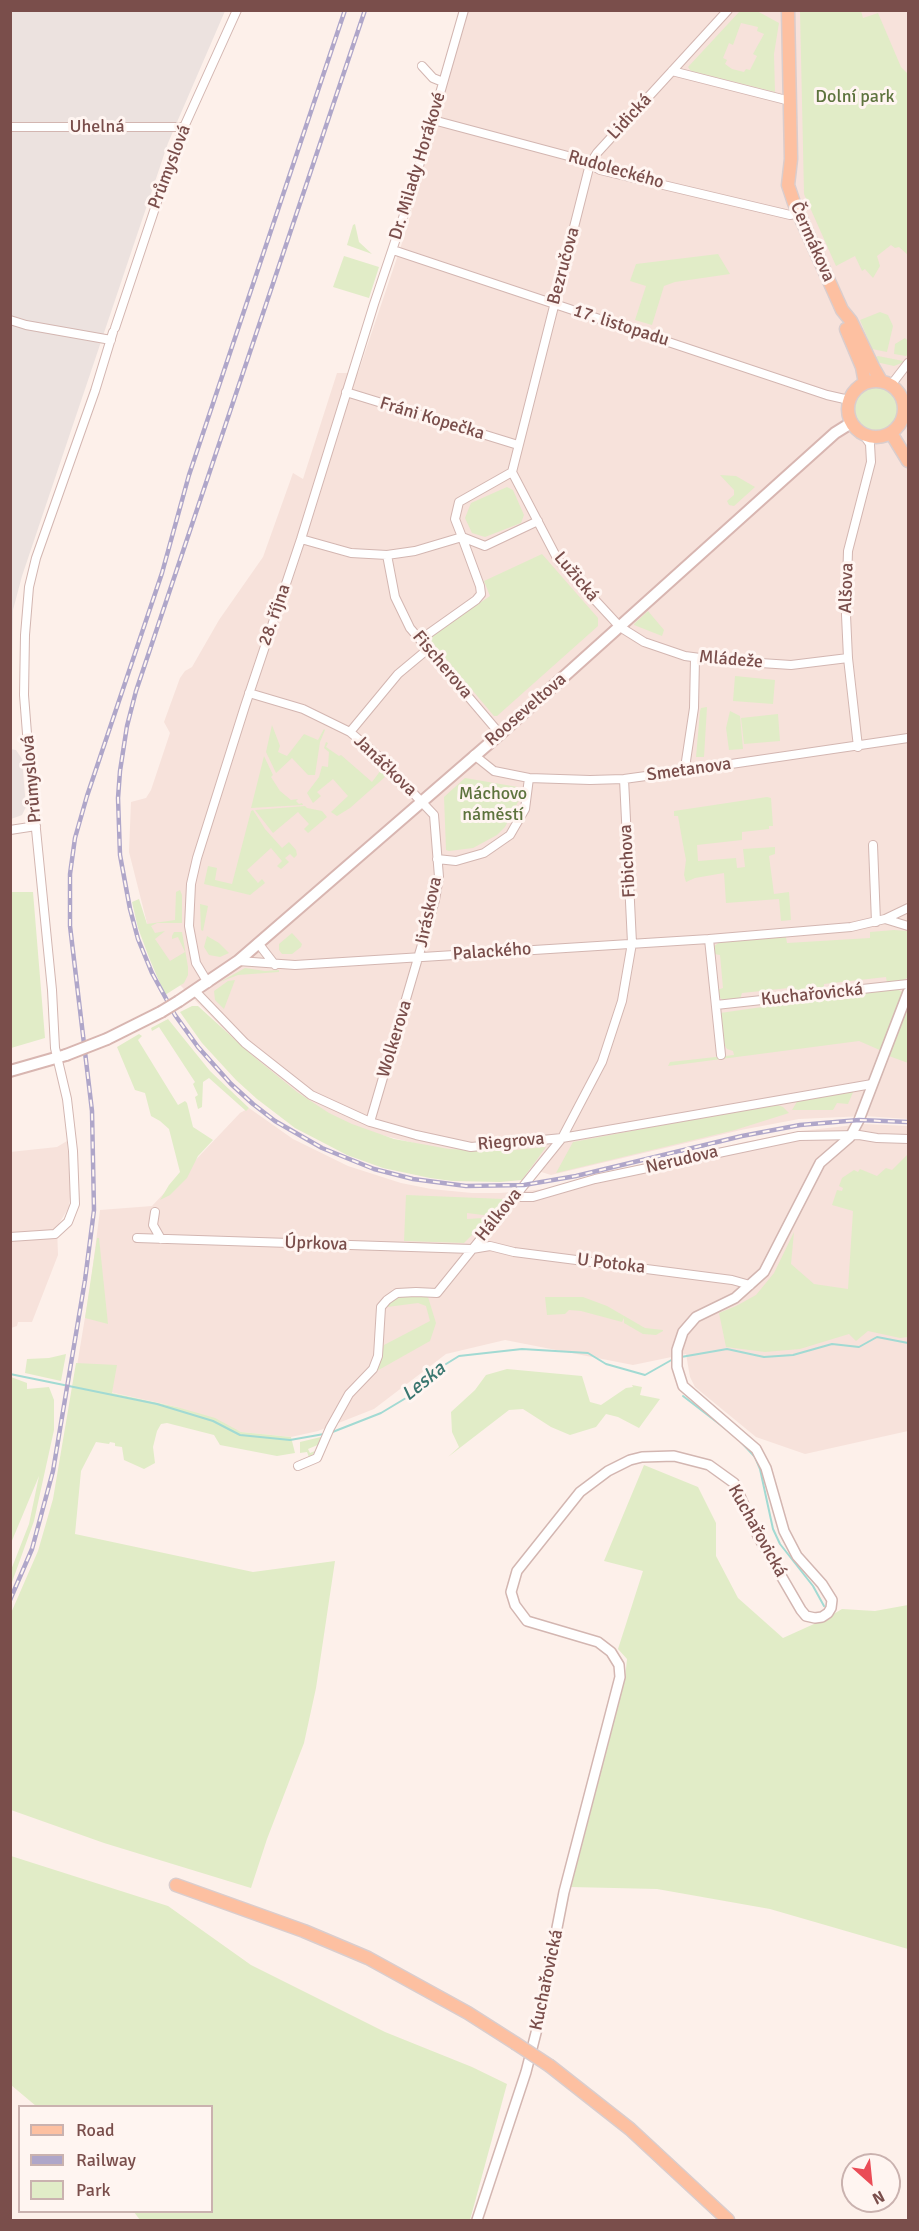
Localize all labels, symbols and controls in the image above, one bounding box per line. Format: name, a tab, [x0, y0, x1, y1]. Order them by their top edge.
park label: Dolní park	[815, 86, 895, 108]
street label: Dr. Milady Horákové	[385, 89, 451, 243]
street label: Lidická	[603, 90, 657, 144]
street label: Uhelná	[69, 116, 125, 138]
street label: Průmyslová	[144, 122, 196, 212]
street label: Rudoleckého	[566, 146, 666, 194]
street label: Čermákova	[785, 199, 839, 285]
street label: Bezručova	[543, 225, 585, 307]
street label: 17. listopadu	[570, 300, 672, 352]
street label: Fráni Kopečka	[377, 393, 487, 445]
street label: Lužická	[549, 548, 603, 606]
street label: Alšova	[835, 562, 859, 614]
street label: 28. října	[254, 581, 296, 649]
street label: Fischerova	[407, 627, 477, 703]
street label: Mládeže	[698, 646, 764, 674]
street label: Rooseveltova	[481, 669, 571, 751]
street label: Janáčkova	[349, 731, 421, 801]
street label: Průmyslová	[17, 734, 47, 824]
street label: Smetanova	[645, 753, 733, 787]
park label: Máchovo náměstí	[459, 783, 527, 826]
street label: Fibichova	[615, 824, 641, 898]
street label: Jiráskova	[411, 875, 447, 949]
street label: Palackého	[452, 938, 532, 966]
street label: Kuchařovická	[760, 979, 864, 1011]
street label: Wolkerova	[373, 998, 417, 1080]
street label: Riegrova	[477, 1128, 545, 1156]
street label: Nerudova	[644, 1141, 720, 1179]
street label: Hálkova	[471, 1184, 527, 1246]
street label: Úprkova	[284, 1232, 348, 1256]
street label: U Potoka	[576, 1249, 646, 1279]
water label: Leska	[397, 1357, 451, 1407]
street label: Kuchařovická	[723, 1481, 791, 1581]
street label: Kuchařovická	[526, 1928, 568, 2032]
legend	[18, 2105, 213, 2213]
text: Road	[76, 2119, 115, 2141]
text: Railway	[76, 2149, 136, 2171]
north arrow	[841, 2153, 901, 2213]
text: Park	[76, 2179, 111, 2201]
text: N	[869, 2186, 888, 2209]

